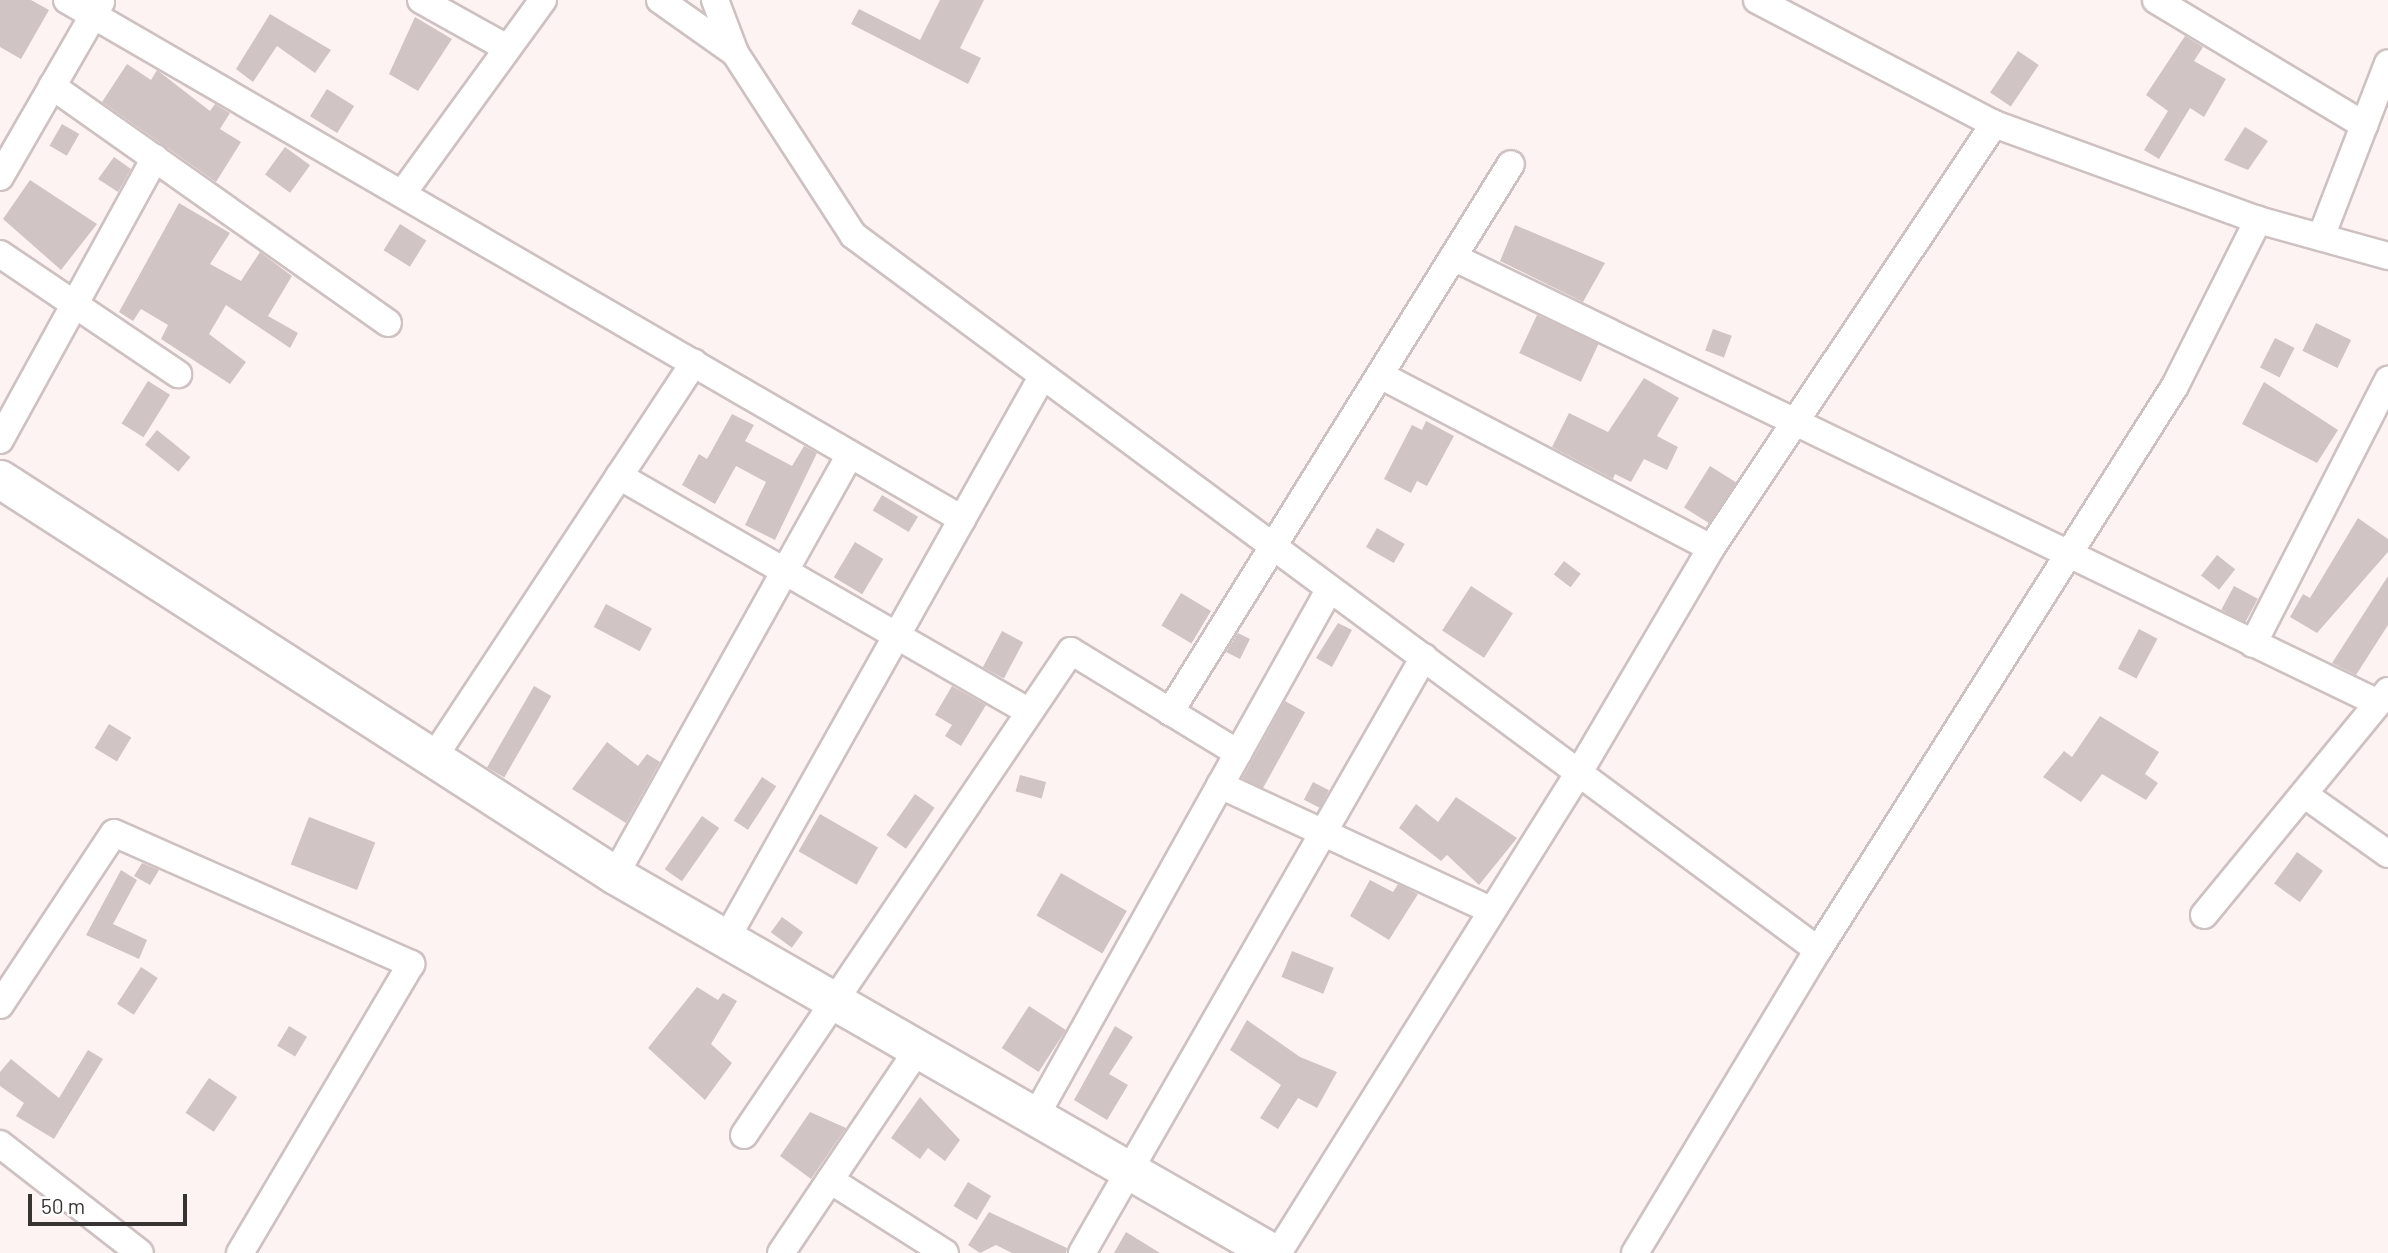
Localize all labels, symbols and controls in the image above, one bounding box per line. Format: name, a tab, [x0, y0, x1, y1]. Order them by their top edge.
scale bar	[32, 1180, 191, 1224]
text: 50 m	[41, 1193, 85, 1218]

